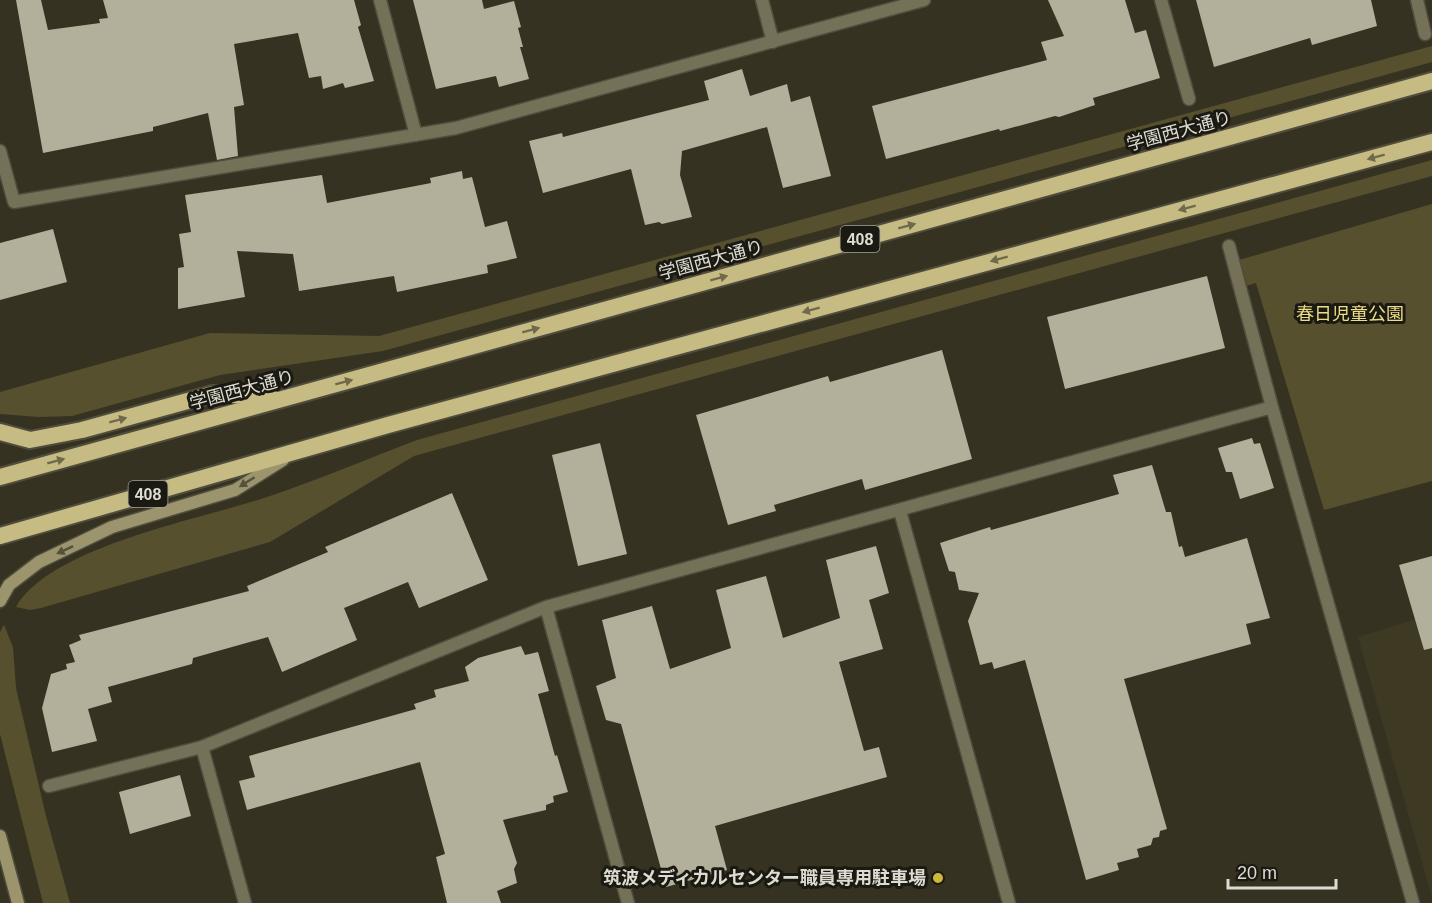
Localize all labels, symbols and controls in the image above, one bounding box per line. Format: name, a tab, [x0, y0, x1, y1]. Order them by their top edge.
street label: 学園西大通り	[1124, 107, 1234, 155]
one-way arrow	[1366, 153, 1385, 163]
one-way arrow	[1178, 204, 1196, 214]
one-way arrow	[899, 221, 917, 230]
road number: 408	[840, 226, 880, 252]
street label: 学園西大通り	[656, 236, 766, 284]
one-way arrow	[990, 255, 1008, 265]
one-way arrow	[711, 273, 729, 282]
park label: 春日児童公園	[1296, 304, 1404, 324]
one-way arrow	[802, 306, 820, 316]
one-way arrow	[523, 325, 541, 334]
street label: 学園西大通り	[187, 366, 297, 414]
one-way arrow	[335, 377, 353, 386]
one-way arrow	[109, 415, 127, 424]
one-way arrow	[47, 456, 65, 465]
one-way arrow	[239, 477, 255, 488]
road number: 408	[128, 481, 168, 507]
one-way arrow	[57, 545, 74, 554]
scale bar	[1228, 852, 1336, 890]
text: 20 m	[1237, 863, 1277, 883]
place label: 筑波メディカルセンター職員専用駐車場	[603, 868, 926, 888]
marker: 筑波メディカルセンター職員専用駐車場	[931, 871, 945, 885]

